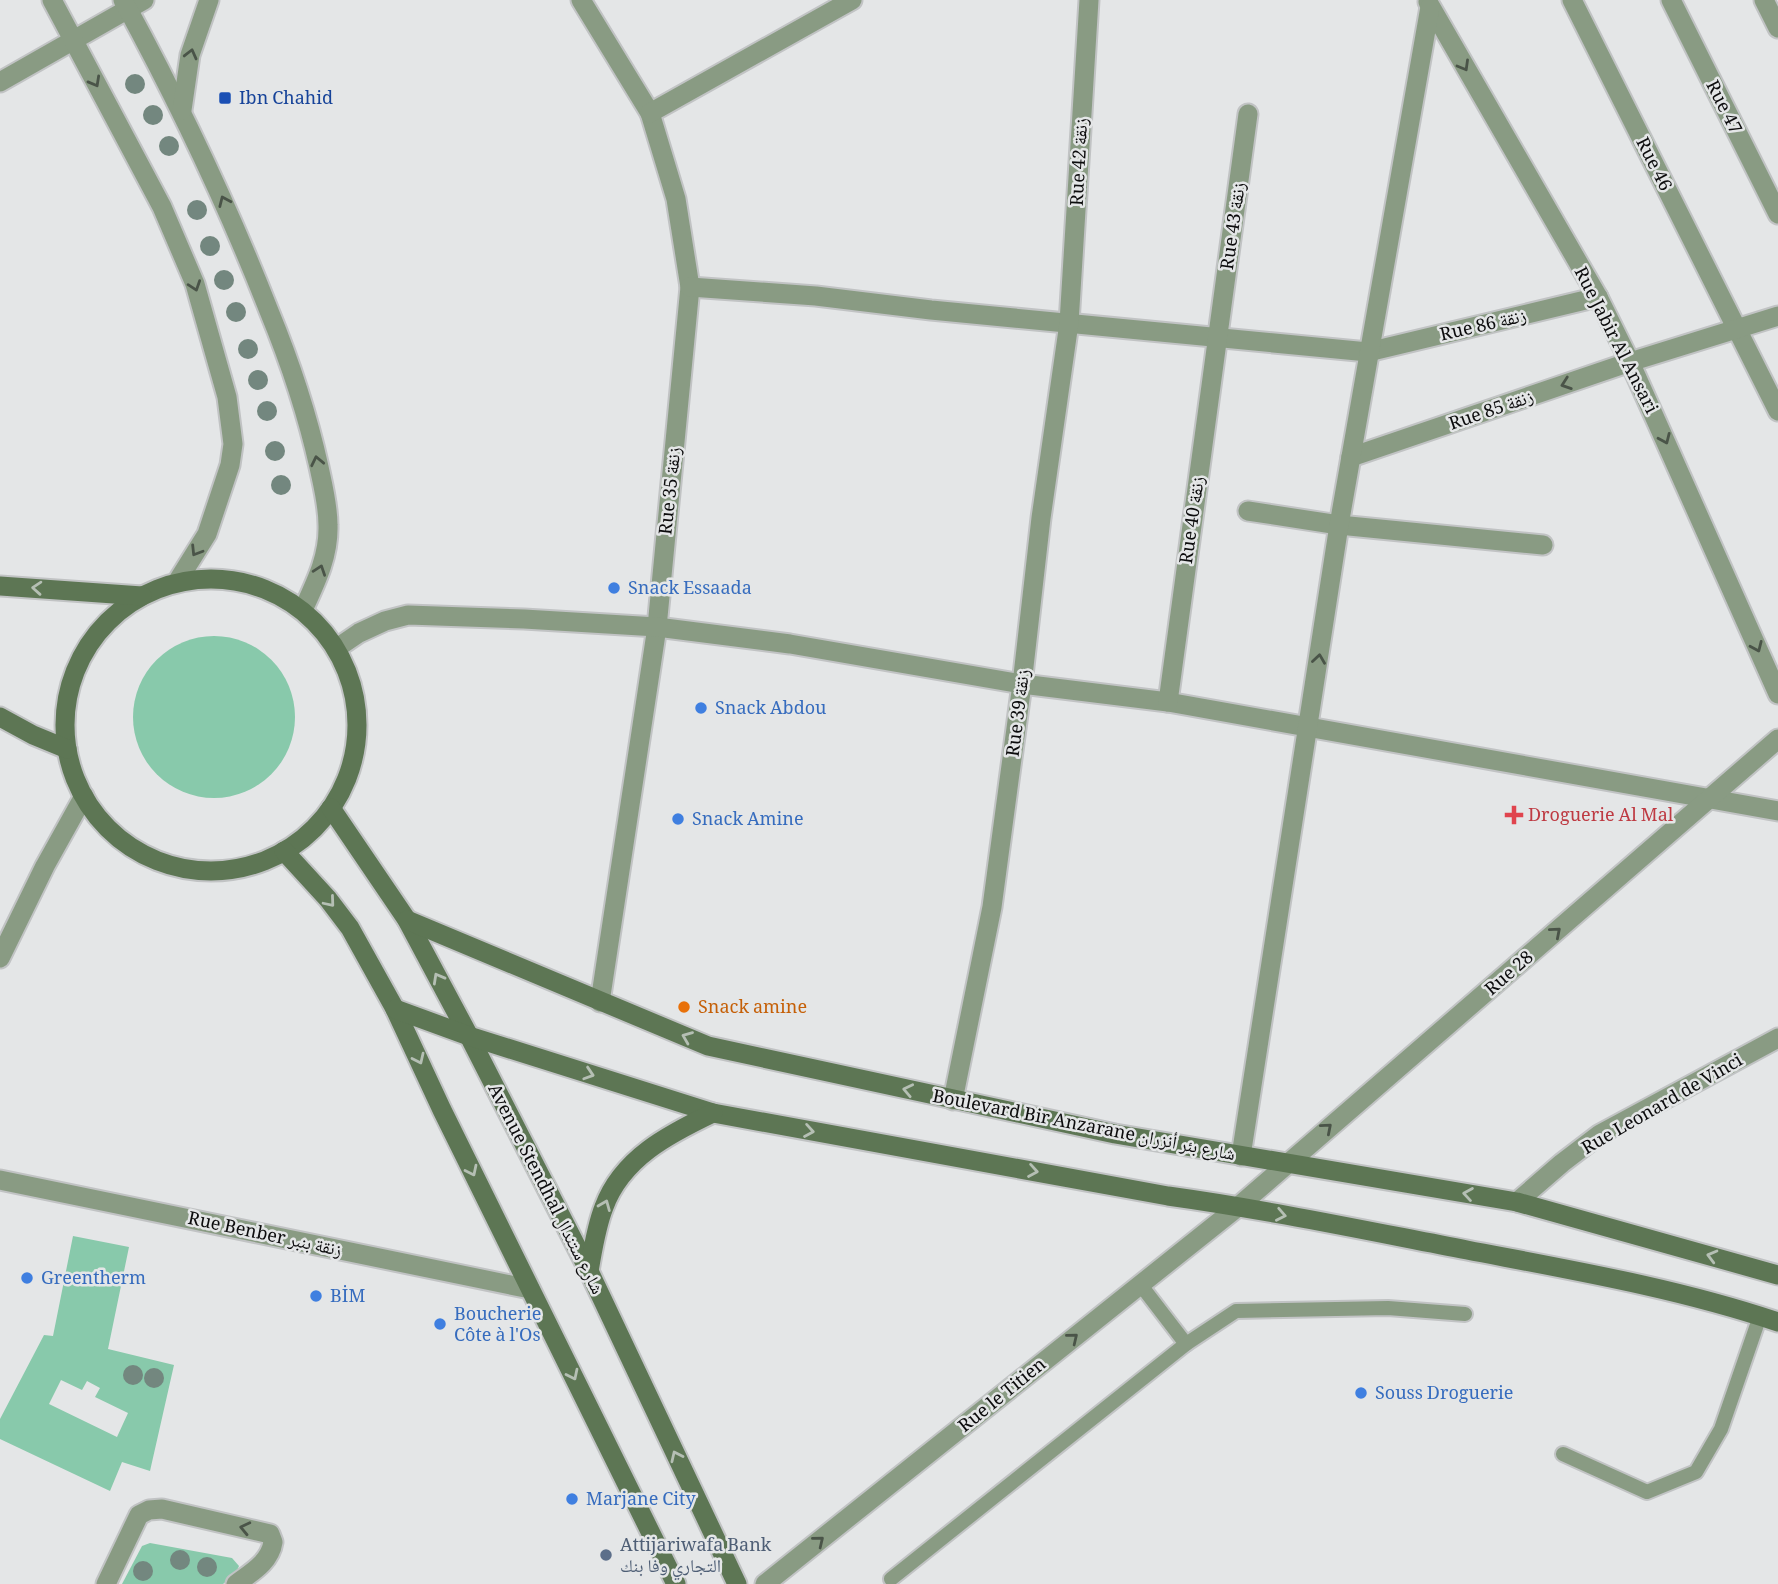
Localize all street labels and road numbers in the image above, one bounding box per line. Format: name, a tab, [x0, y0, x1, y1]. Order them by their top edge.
street label: Rue 47	[1696, 76, 1749, 140]
street label: Rue 42 زنقة	[1064, 117, 1098, 207]
street label: Rue 46	[1626, 133, 1679, 197]
street label: Rue 43 زنقة	[1214, 181, 1256, 272]
street label: Rue Jabir Al Ansari	[1564, 262, 1664, 420]
street label: Rue 86 زنقة	[1437, 302, 1530, 351]
street label: Rue 85 زنقة	[1445, 383, 1538, 440]
street label: Rue 35 زنقة	[652, 446, 692, 537]
street label: Rue 40 زنقة	[1173, 475, 1215, 566]
street label: Rue 39 زنقة	[1000, 668, 1040, 759]
street label: Rue 28	[1479, 944, 1542, 1005]
street label: Rue Leonard de Vinci	[1577, 1047, 1750, 1164]
street label: Avenue Stendhal شارع ستندال	[478, 1079, 611, 1301]
street label: Boulevard Bir Anzarane شارع بئر أنزران	[930, 1083, 1238, 1171]
street label: Rue Benber زنقة بنبر	[185, 1205, 344, 1267]
street label: Rue le Titien	[953, 1351, 1054, 1442]

